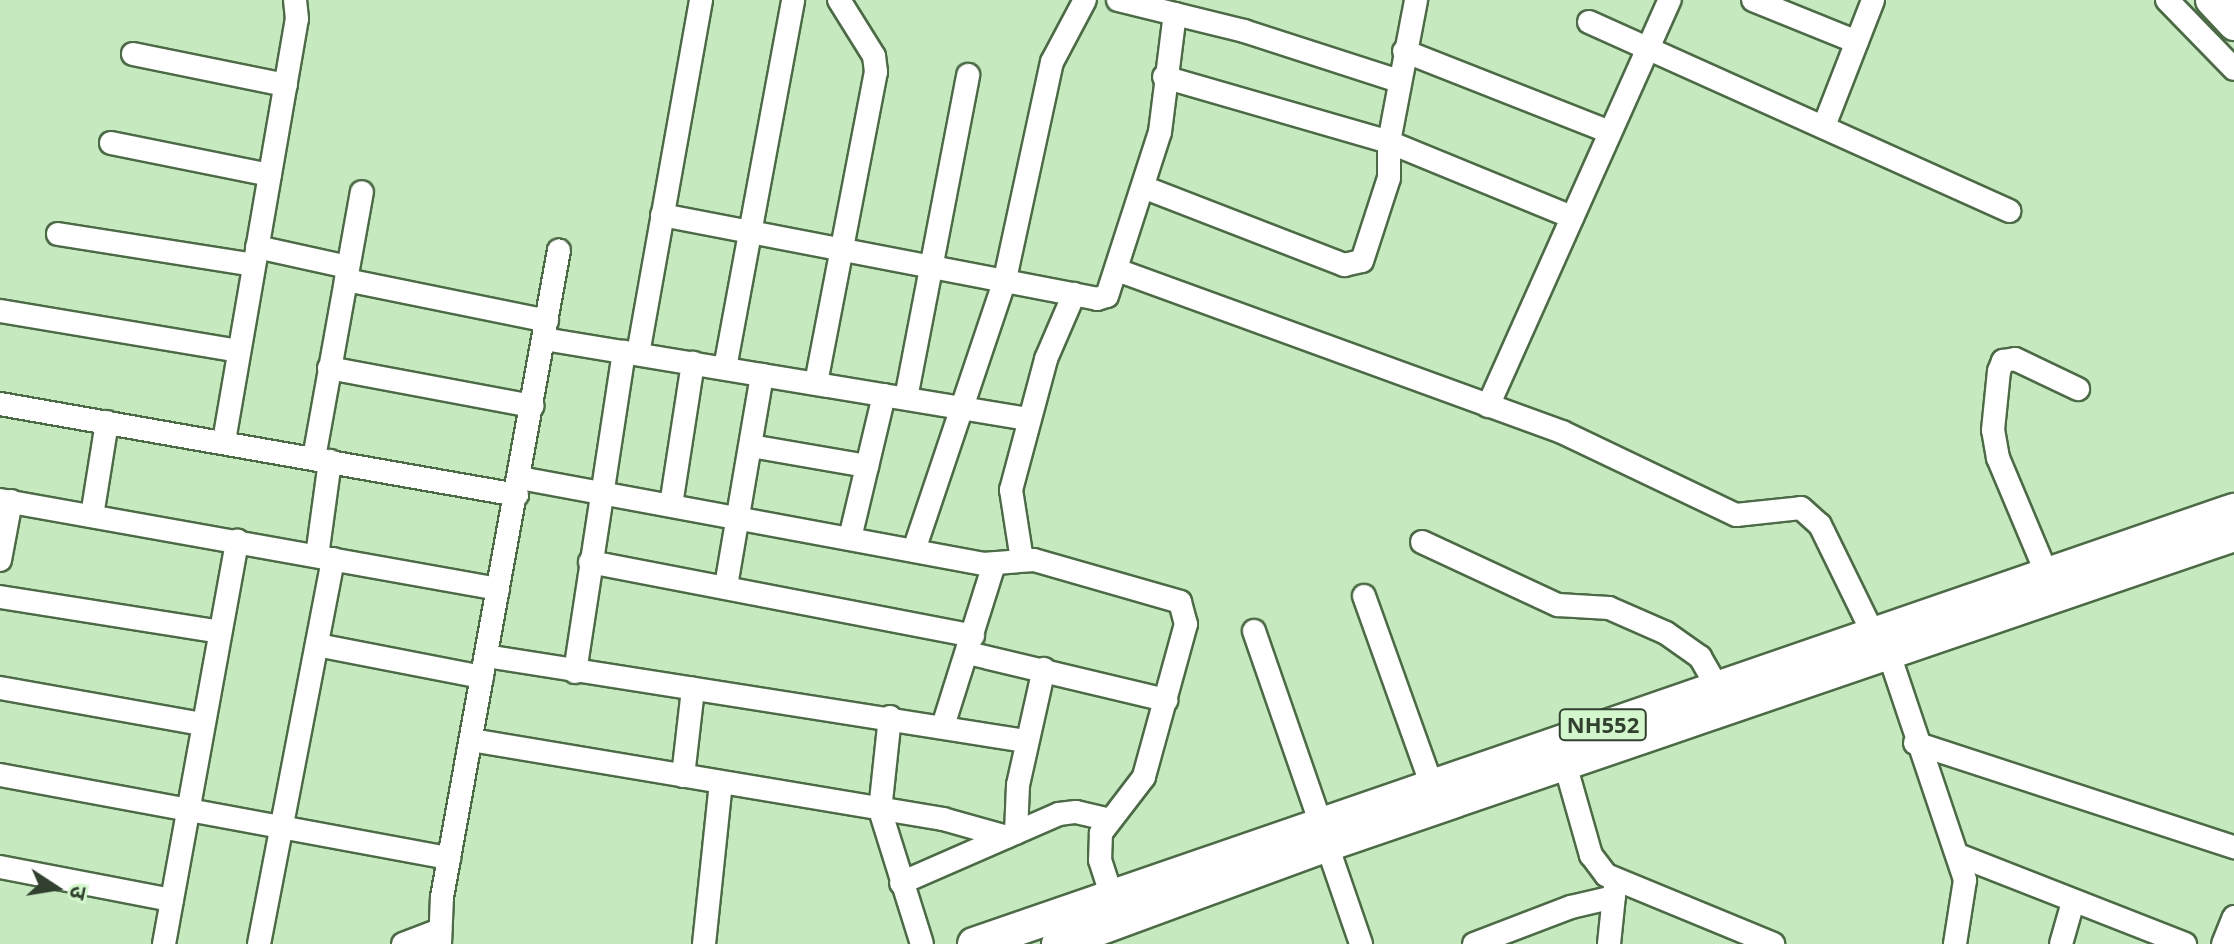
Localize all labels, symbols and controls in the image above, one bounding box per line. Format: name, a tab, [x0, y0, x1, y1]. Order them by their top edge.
road number: NH552	[1557, 707, 1649, 743]
north arrow	[16, 848, 96, 928]
text: उ	[63, 884, 95, 902]

